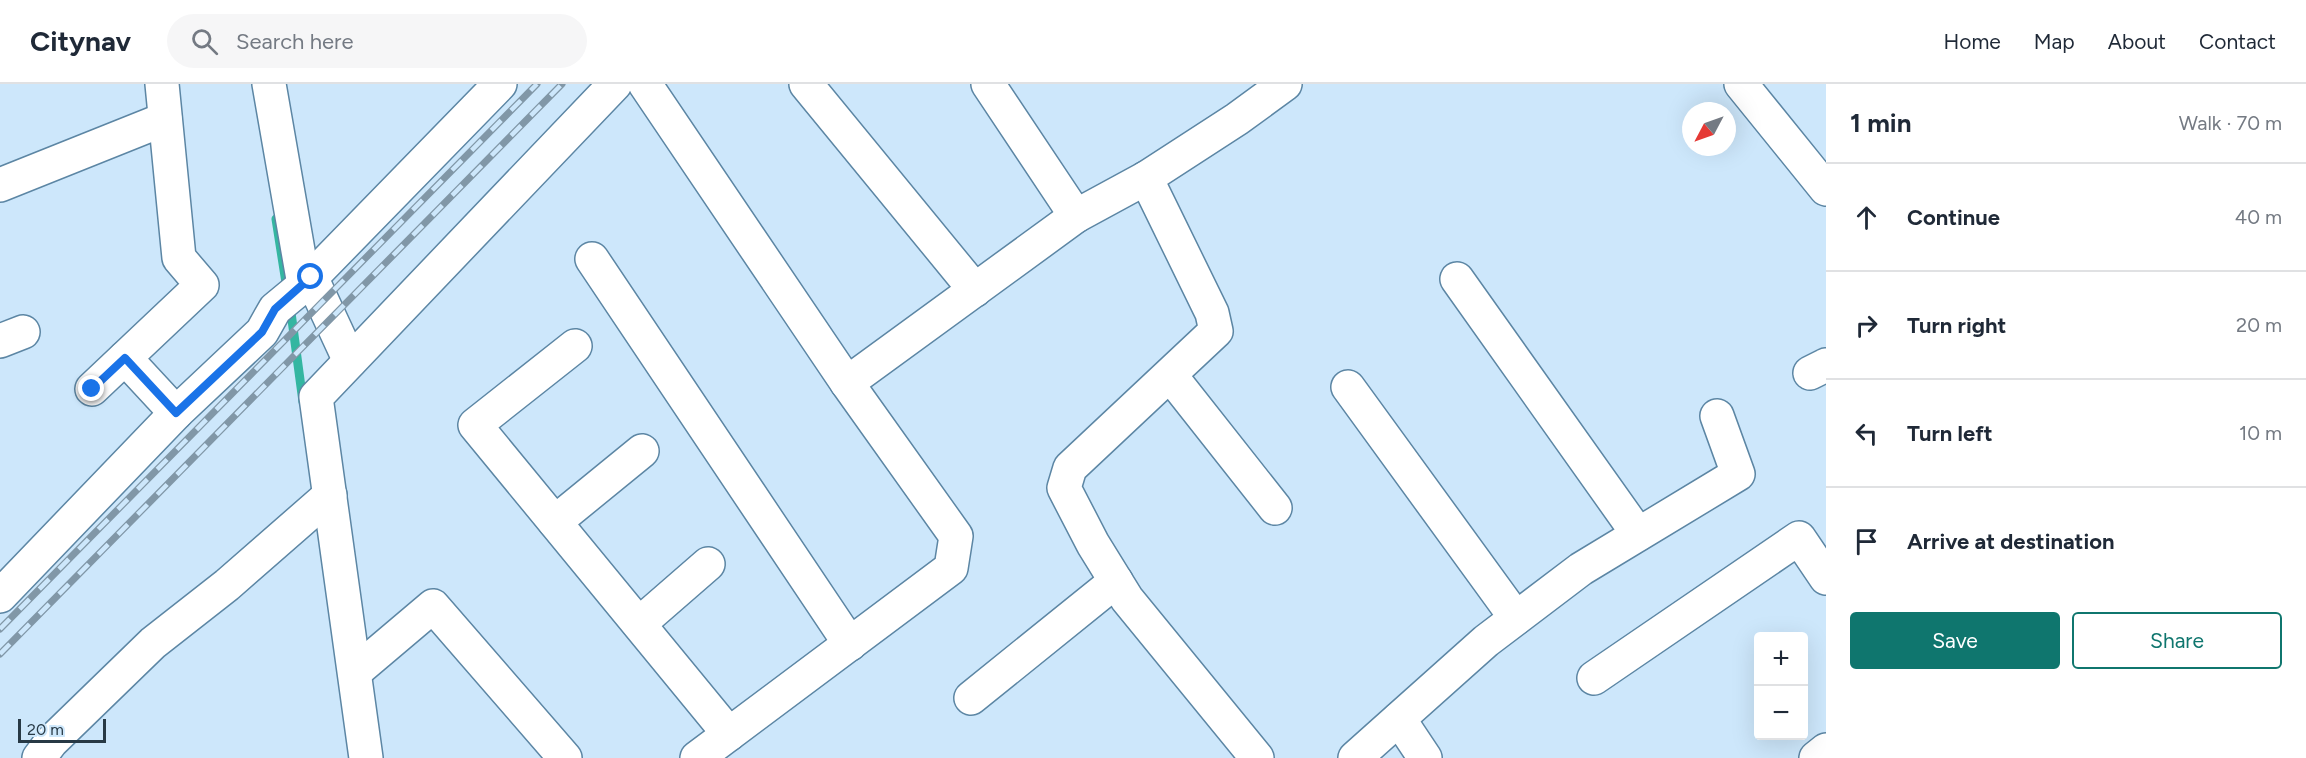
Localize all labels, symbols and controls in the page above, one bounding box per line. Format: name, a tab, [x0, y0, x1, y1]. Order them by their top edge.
search box	[167, 14, 587, 68]
text: Citynav	[30, 24, 131, 58]
icon: search	[188, 25, 221, 58]
text: Search here	[236, 28, 354, 55]
text: Home	[1944, 29, 2001, 54]
text: Map	[2034, 29, 2075, 54]
text: About	[2108, 29, 2166, 54]
text: Contact	[2199, 29, 2276, 54]
north arrow	[1682, 102, 1736, 156]
text: 1 min	[1850, 107, 1911, 139]
text: Walk · 70 m	[2179, 111, 2282, 135]
icon: ahead	[1850, 201, 1883, 234]
text: Continue	[1907, 204, 2000, 231]
text: 40 m	[2235, 205, 2282, 229]
route start	[297, 263, 323, 289]
icon: right	[1850, 309, 1883, 342]
text: Turn right	[1907, 312, 2006, 339]
text: 20 m	[2236, 313, 2282, 337]
route end	[78, 375, 104, 401]
icon: left	[1850, 417, 1883, 450]
text: Turn left	[1907, 420, 1993, 447]
text: 10 m	[2239, 421, 2282, 445]
icon: arrive	[1850, 525, 1883, 558]
text: Arrive at destination	[1907, 528, 2115, 555]
button: Save	[1850, 612, 2060, 669]
button: Share	[2072, 612, 2282, 669]
map controls	[1754, 632, 1808, 740]
button: +	[1754, 632, 1808, 686]
button: −	[1754, 686, 1808, 740]
scale bar	[18, 716, 106, 744]
text: 20 m	[27, 720, 64, 739]

